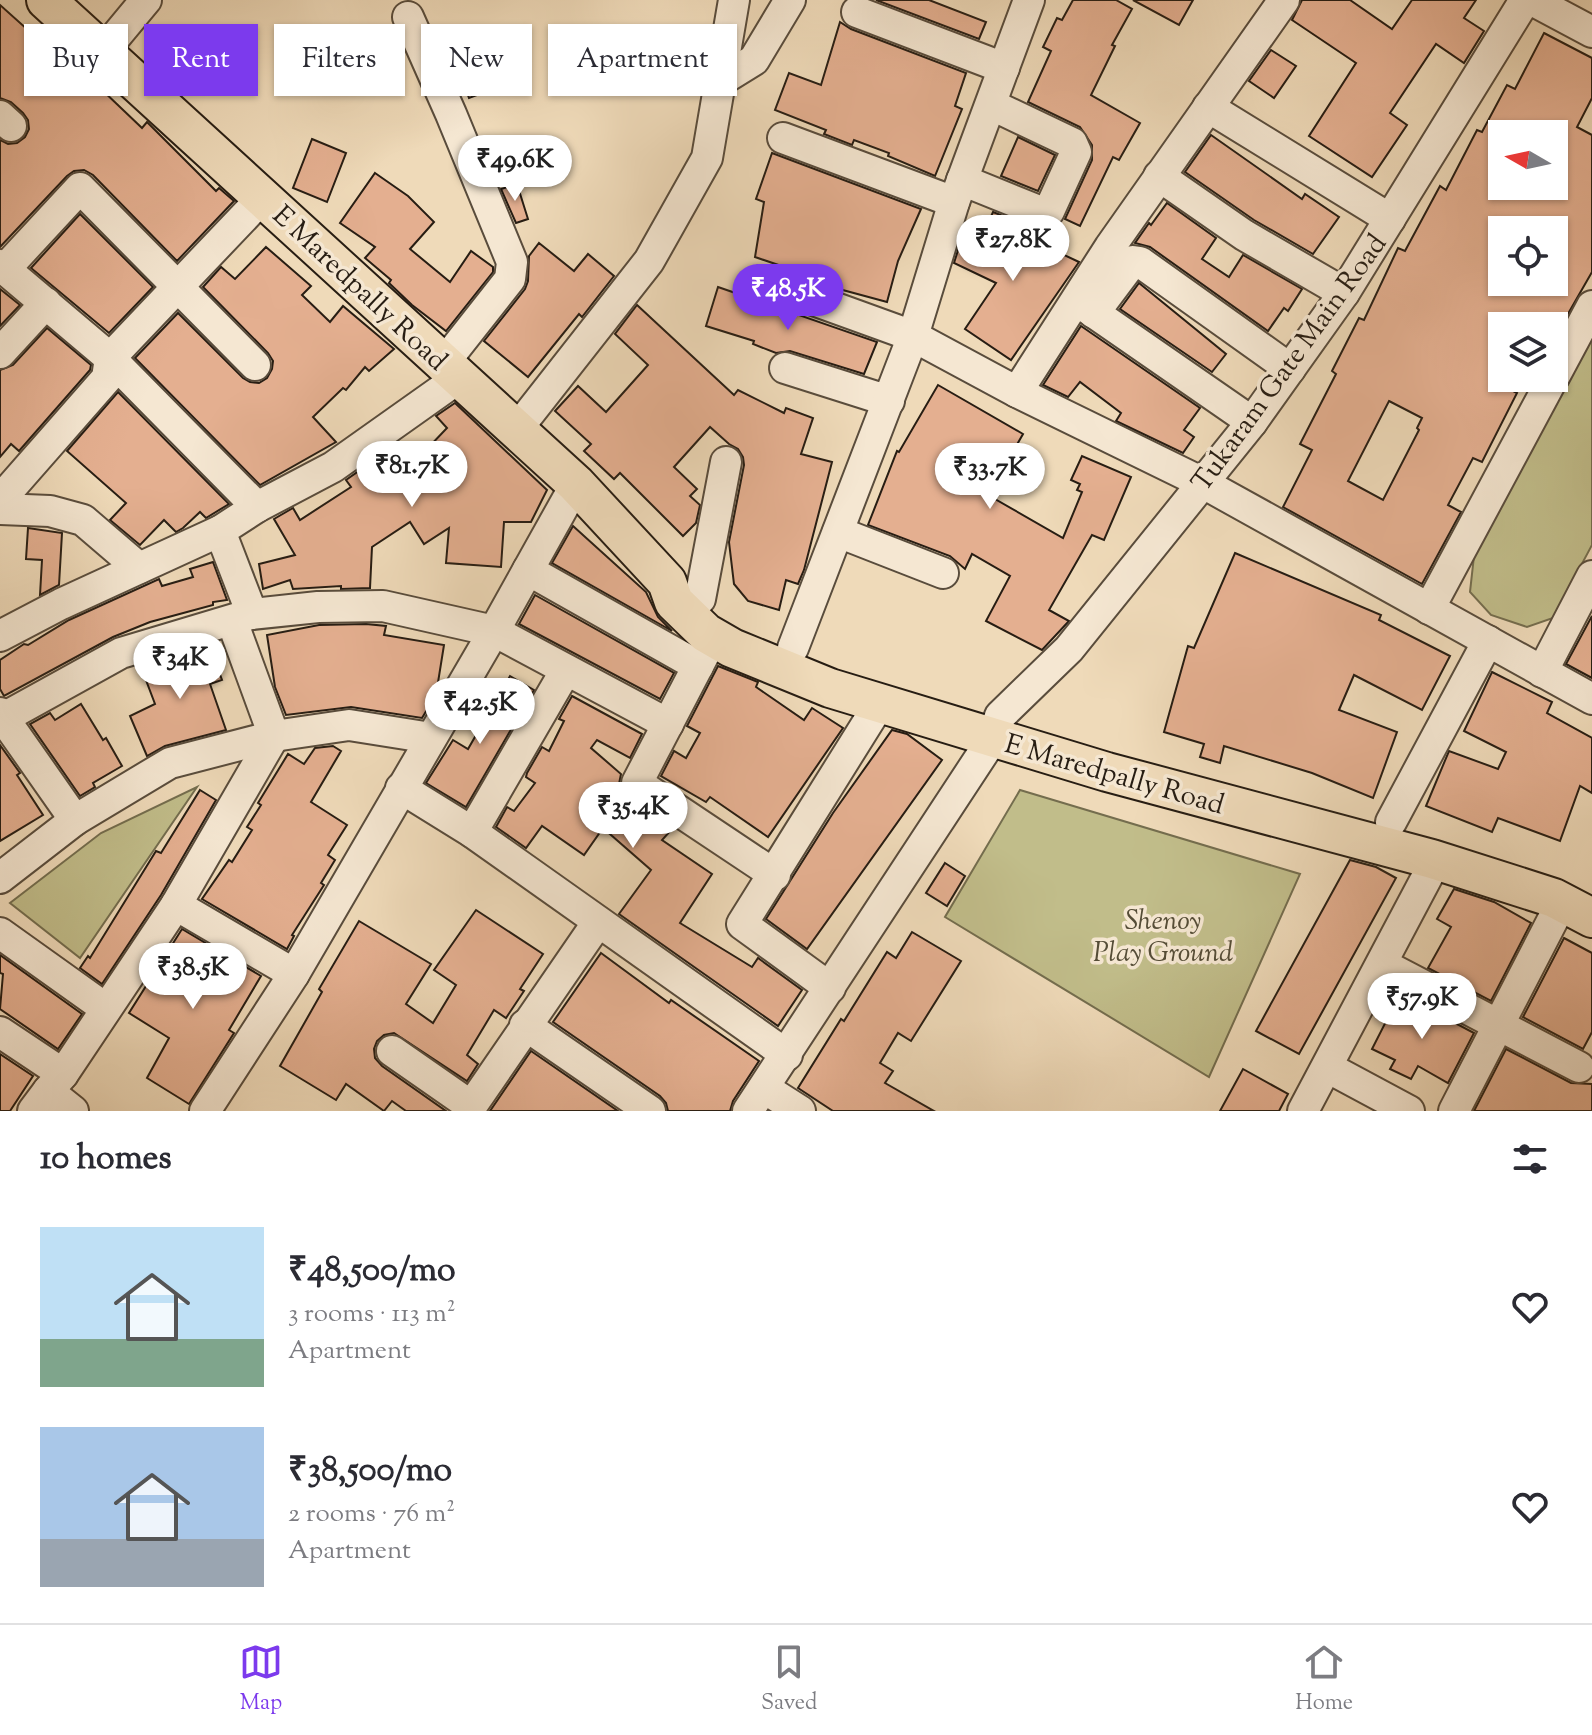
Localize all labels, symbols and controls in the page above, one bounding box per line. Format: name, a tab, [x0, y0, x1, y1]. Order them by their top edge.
chip: Buy	[24, 24, 128, 96]
chip: Rent	[144, 24, 258, 96]
chip: Filters	[274, 24, 405, 96]
chip: New	[421, 24, 532, 96]
chip: Apartment	[548, 24, 737, 96]
north arrow	[1488, 120, 1568, 200]
map controls	[1488, 120, 1568, 392]
pin: ₹49.6K	[450, 135, 580, 203]
text: ₹49.6K	[476, 142, 554, 179]
street label: E Maredpally Road	[262, 197, 456, 381]
pin: ₹27.8K	[948, 215, 1078, 283]
button: locate	[1488, 216, 1568, 296]
text: ₹27.8K	[974, 222, 1052, 259]
street label: Tukaram Gate Main Road	[1183, 227, 1398, 501]
pin: ₹48.5K	[723, 264, 853, 332]
text: ₹48.5K	[751, 271, 825, 308]
button: layers	[1488, 312, 1568, 392]
pin: ₹81.7K	[347, 441, 477, 509]
pin: ₹33.7K	[925, 443, 1055, 511]
text: ₹81.7K	[374, 448, 450, 485]
text: ₹33.7K	[953, 450, 1027, 487]
pin: ₹34K	[133, 633, 227, 701]
text: ₹34K	[151, 640, 209, 677]
pin: ₹42.5K	[415, 678, 545, 746]
text: ₹42.5K	[443, 685, 517, 722]
street label: E Maredpally Road	[1000, 725, 1229, 826]
pin: ₹35.4K	[568, 782, 698, 850]
text: ₹35.4K	[597, 789, 669, 826]
park label: Shenoy Play Ground	[1093, 902, 1233, 974]
pin: ₹38.5K	[128, 943, 258, 1011]
text: ₹38.5K	[157, 950, 229, 987]
pin: ₹57.9K	[1357, 973, 1487, 1041]
text: ₹57.9K	[1385, 980, 1459, 1017]
text: 10 homes	[40, 1135, 172, 1184]
icon: filters	[1508, 1137, 1552, 1181]
text: ₹48,500/mo	[288, 1247, 455, 1296]
icon: home	[104, 1259, 200, 1355]
icon: heart	[1508, 1285, 1552, 1329]
text: 3 rooms · 113 m²	[288, 1296, 456, 1333]
text: Apartment	[288, 1333, 411, 1370]
text: ₹38,500/mo	[288, 1447, 452, 1496]
icon: home	[104, 1459, 200, 1555]
icon: heart	[1508, 1485, 1552, 1529]
text: 2 rooms · 76 m²	[288, 1496, 455, 1533]
text: Apartment	[288, 1533, 411, 1570]
tab: Map	[239, 1640, 283, 1720]
tab: Saved	[761, 1640, 817, 1720]
tab: Home	[1295, 1640, 1353, 1720]

